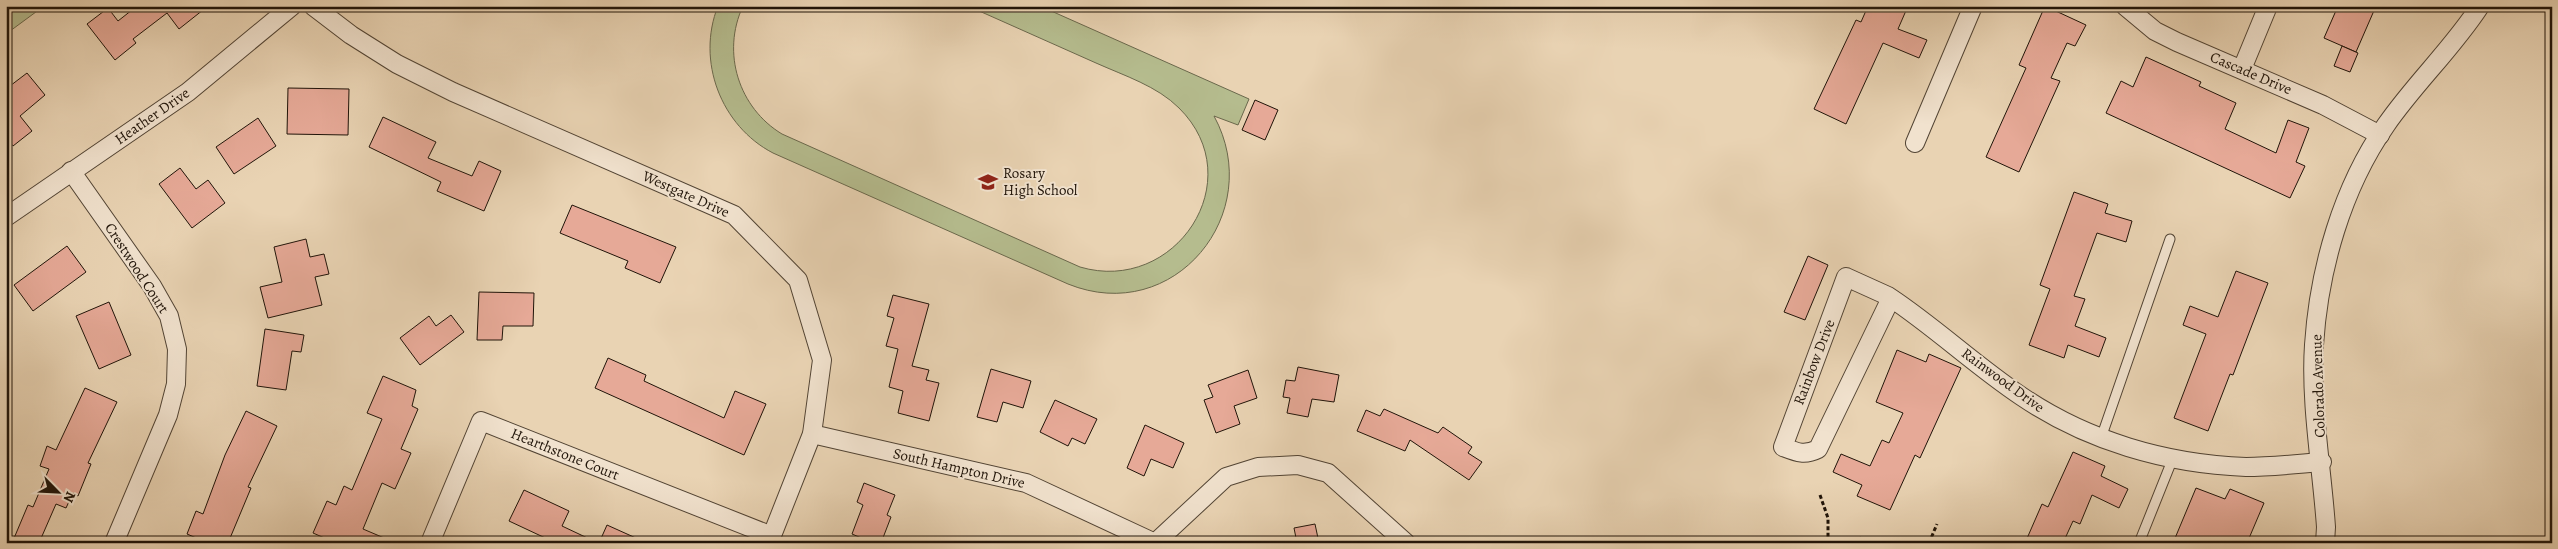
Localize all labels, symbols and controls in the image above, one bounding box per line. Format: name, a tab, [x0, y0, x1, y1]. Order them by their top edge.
street label: Cascade Drive	[2207, 47, 2295, 99]
street label: Heather Drive	[111, 83, 194, 149]
place label: Rosary High School	[1003, 163, 1078, 200]
street label: Westgate Drive	[638, 166, 733, 222]
school or university icon: Rosary High School	[977, 171, 999, 193]
street label: Crestwood Court	[100, 219, 174, 317]
street label: Rainbow Drive	[1788, 316, 1840, 408]
street label: Colorado Avenue	[2306, 334, 2330, 438]
street label: Rainwood Drive	[1957, 343, 2049, 417]
street label: Hearthstone Court	[508, 423, 622, 485]
street label: South Hampton Drive	[891, 443, 1027, 493]
north arrow	[32, 466, 82, 516]
text: N	[59, 489, 80, 506]

